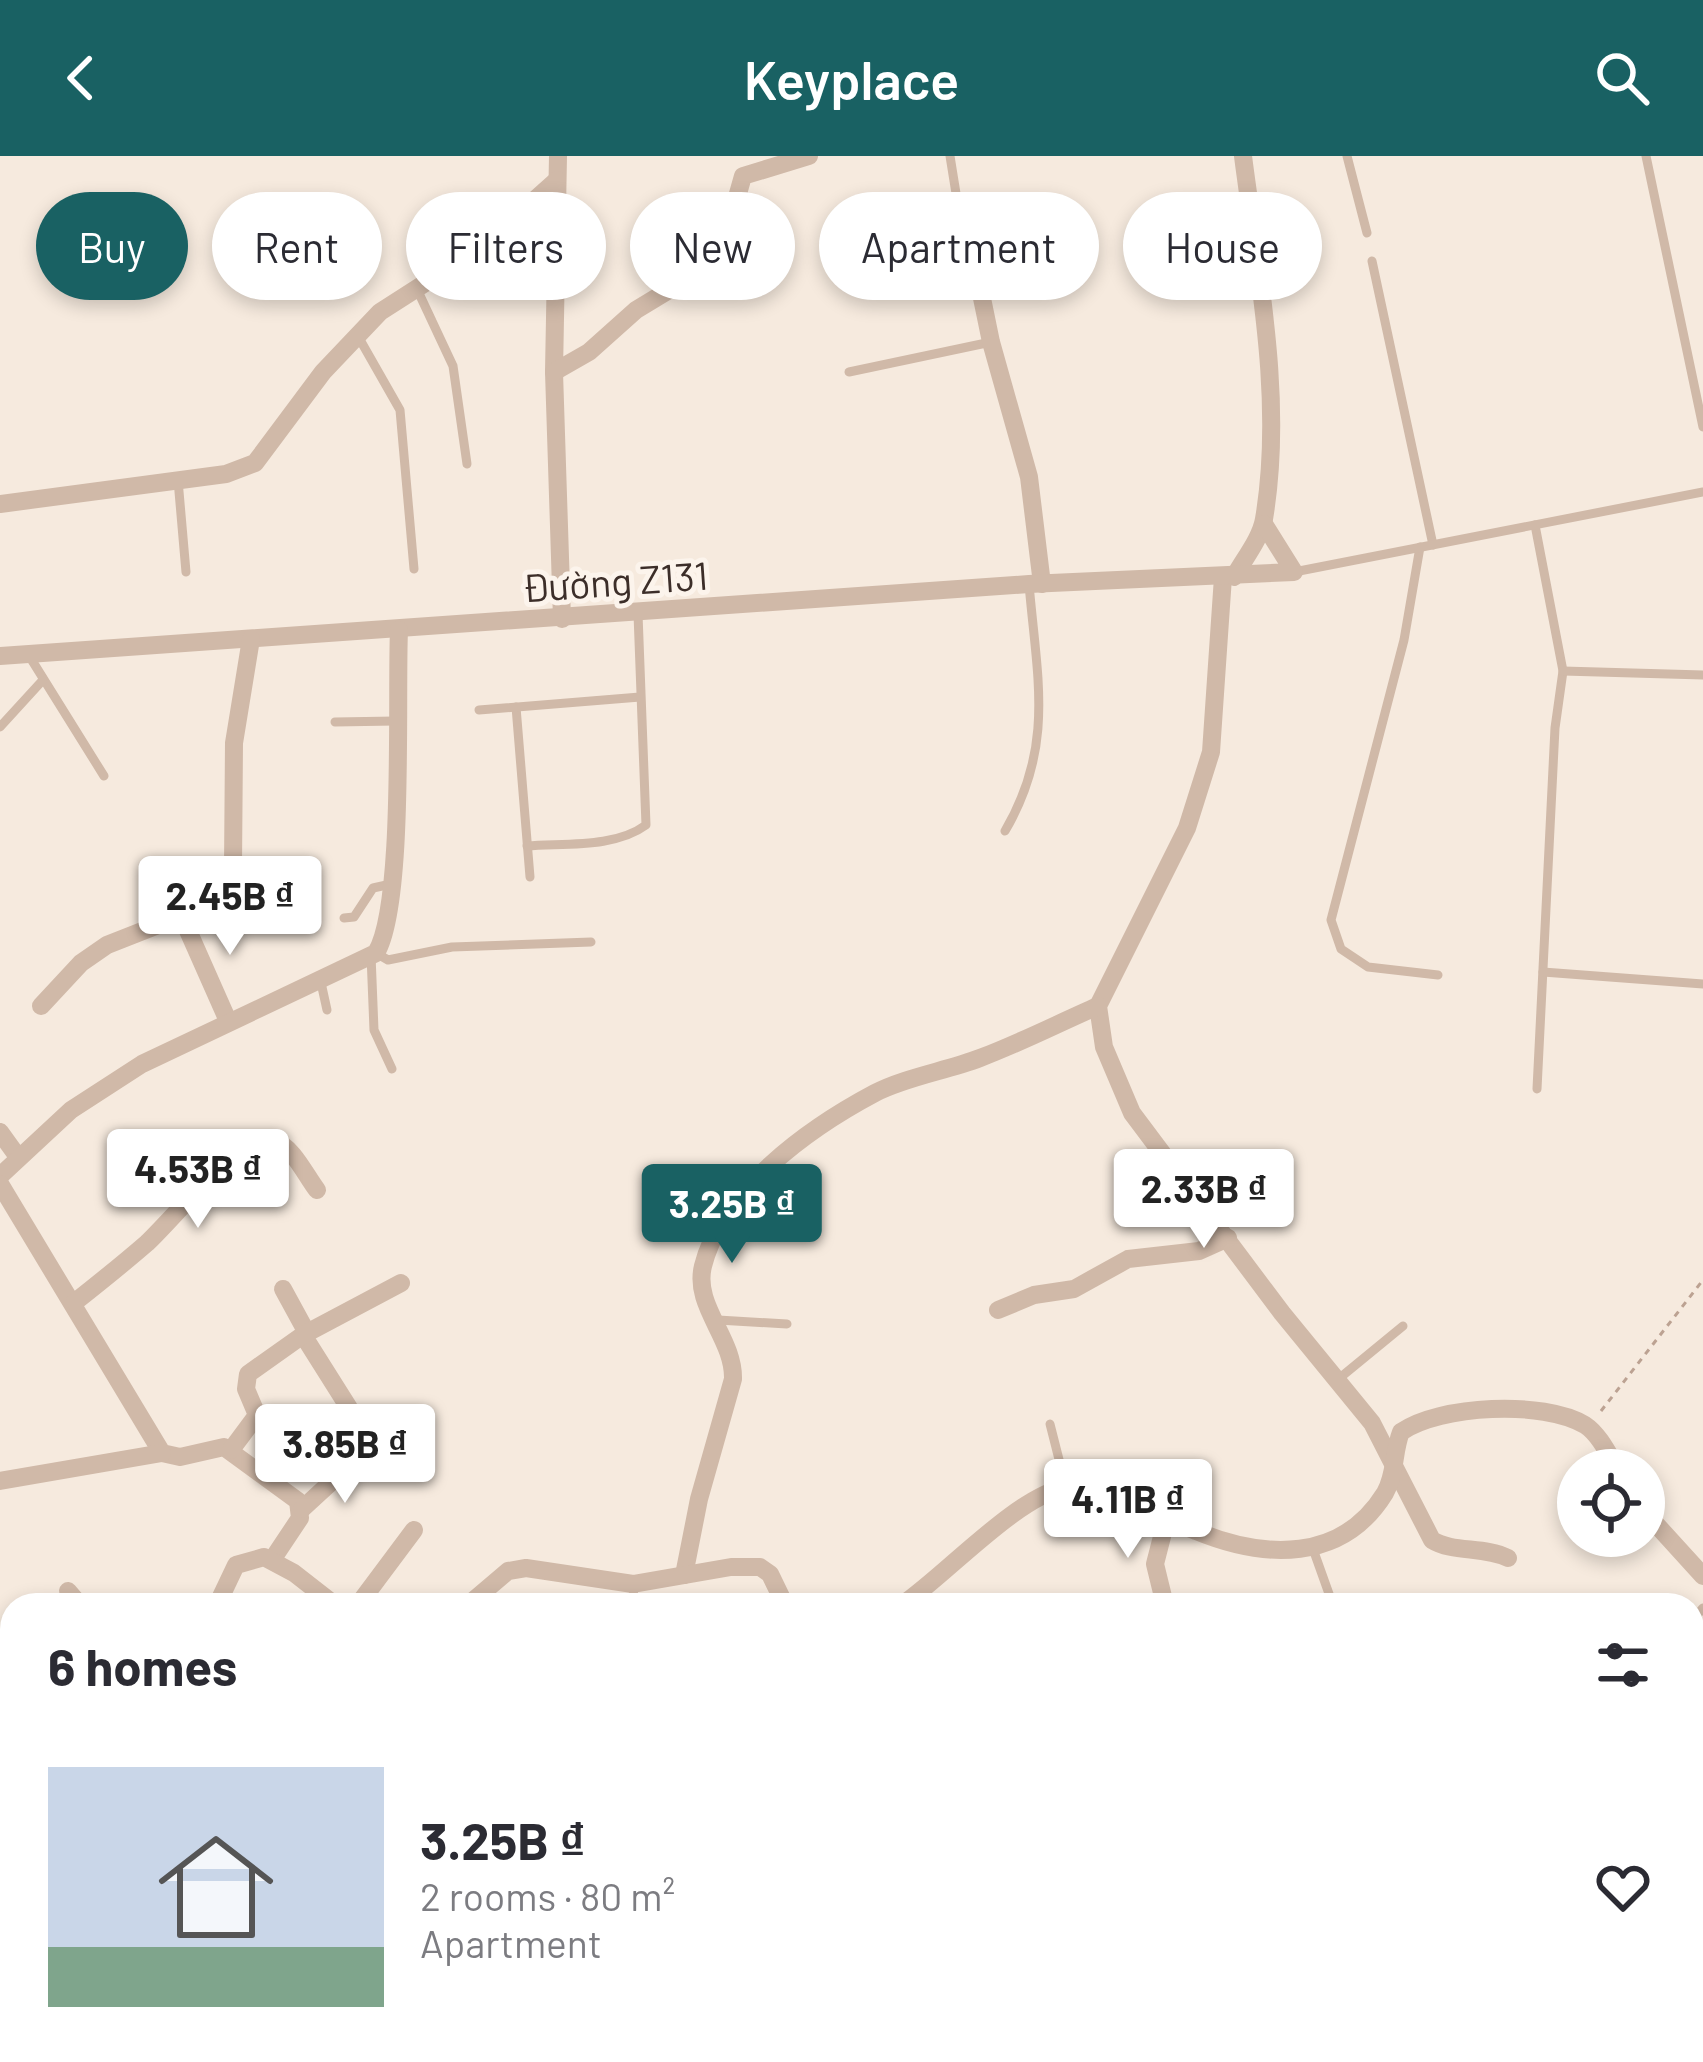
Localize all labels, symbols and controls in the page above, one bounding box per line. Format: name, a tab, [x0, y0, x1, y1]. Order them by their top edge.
icon: back	[48, 45, 114, 111]
icon: search	[1589, 45, 1655, 111]
text: Keyplace	[744, 46, 959, 111]
chip: Buy	[36, 192, 188, 300]
chip: Rent	[212, 192, 382, 300]
chip: Filters	[406, 192, 606, 300]
chip: New	[630, 192, 795, 300]
chip: Apartment	[819, 192, 1099, 300]
chip: House	[1123, 192, 1322, 300]
street label: Đường Z131	[520, 551, 709, 610]
pin: 2.45B ₫	[119, 856, 341, 958]
text: 2.45B ₫	[166, 871, 294, 918]
pin: 4.53B ₫	[87, 1129, 309, 1231]
text: 4.53B ₫	[134, 1144, 262, 1191]
pin: 2.33B ₫	[1093, 1149, 1315, 1251]
pin: 3.25B ₫	[621, 1164, 843, 1266]
text: 2.33B ₫	[1141, 1164, 1267, 1211]
text: 3.25B ₫	[669, 1179, 795, 1226]
pin: 3.85B ₫	[234, 1404, 456, 1506]
text: 3.85B ₫	[282, 1419, 408, 1466]
map controls	[1557, 1449, 1665, 1557]
button: locate	[1557, 1449, 1665, 1557]
pin: 4.11B ₫	[1017, 1459, 1239, 1561]
text: 4.11B ₫	[1071, 1474, 1185, 1521]
icon: filters	[1590, 1632, 1656, 1698]
text: 6 homes	[48, 1635, 237, 1696]
text: 3.25B ₫	[420, 1809, 585, 1870]
icon: home	[144, 1815, 288, 1959]
icon: heart	[1590, 1854, 1656, 1920]
text: 2 rooms · 80 m²	[420, 1872, 675, 1919]
text: Apartment	[420, 1919, 602, 1966]

